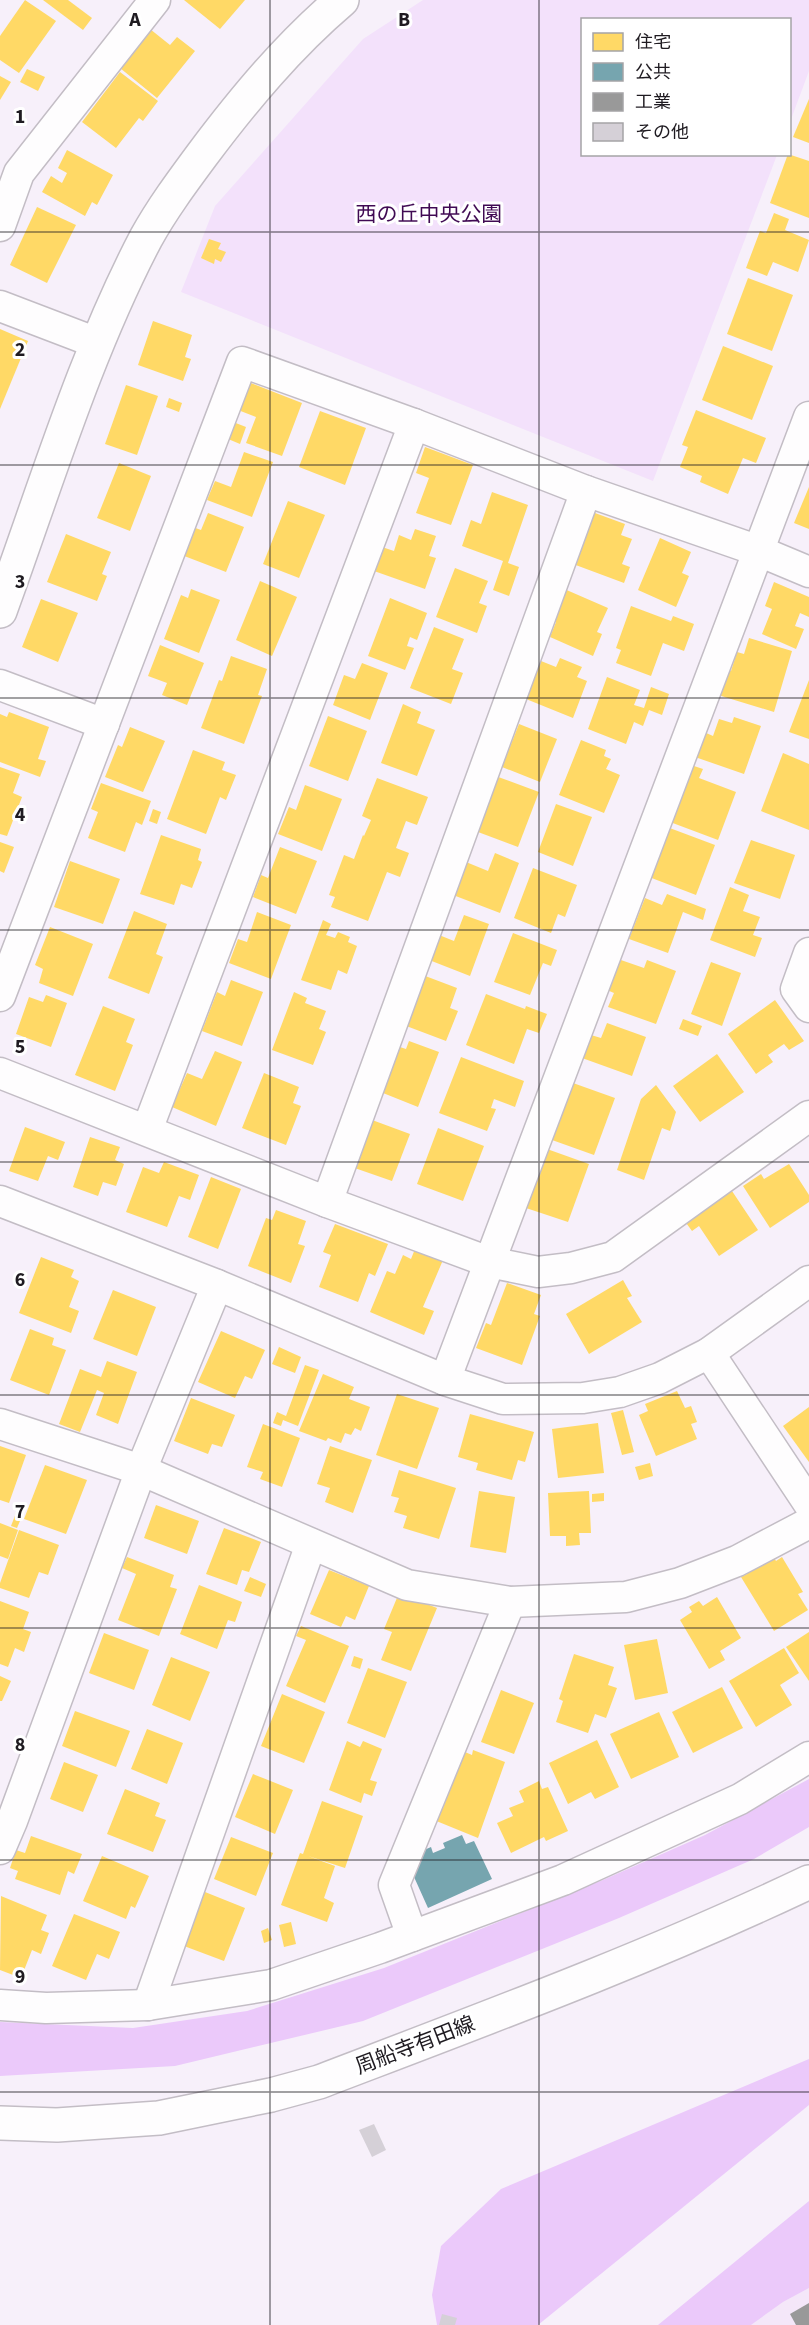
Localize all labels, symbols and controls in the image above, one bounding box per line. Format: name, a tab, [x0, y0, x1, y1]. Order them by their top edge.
text: A	[128, 6, 141, 34]
text: B	[398, 6, 410, 34]
legend	[581, 18, 791, 156]
text: 住宅	[635, 30, 671, 55]
text: 公共	[635, 60, 671, 85]
text: 工業	[635, 90, 671, 115]
text: 1	[15, 103, 25, 131]
text: その他	[635, 120, 689, 145]
park label: 西の丘中央公園	[356, 199, 503, 229]
text: 2	[15, 336, 25, 364]
text: 3	[15, 568, 25, 596]
text: 4	[15, 801, 26, 829]
text: 5	[15, 1033, 25, 1061]
text: 6	[15, 1266, 25, 1294]
text: 7	[15, 1498, 25, 1526]
text: 8	[15, 1731, 25, 1759]
text: 9	[15, 1963, 25, 1991]
street label: 周船寺有田線	[351, 2008, 479, 2082]

